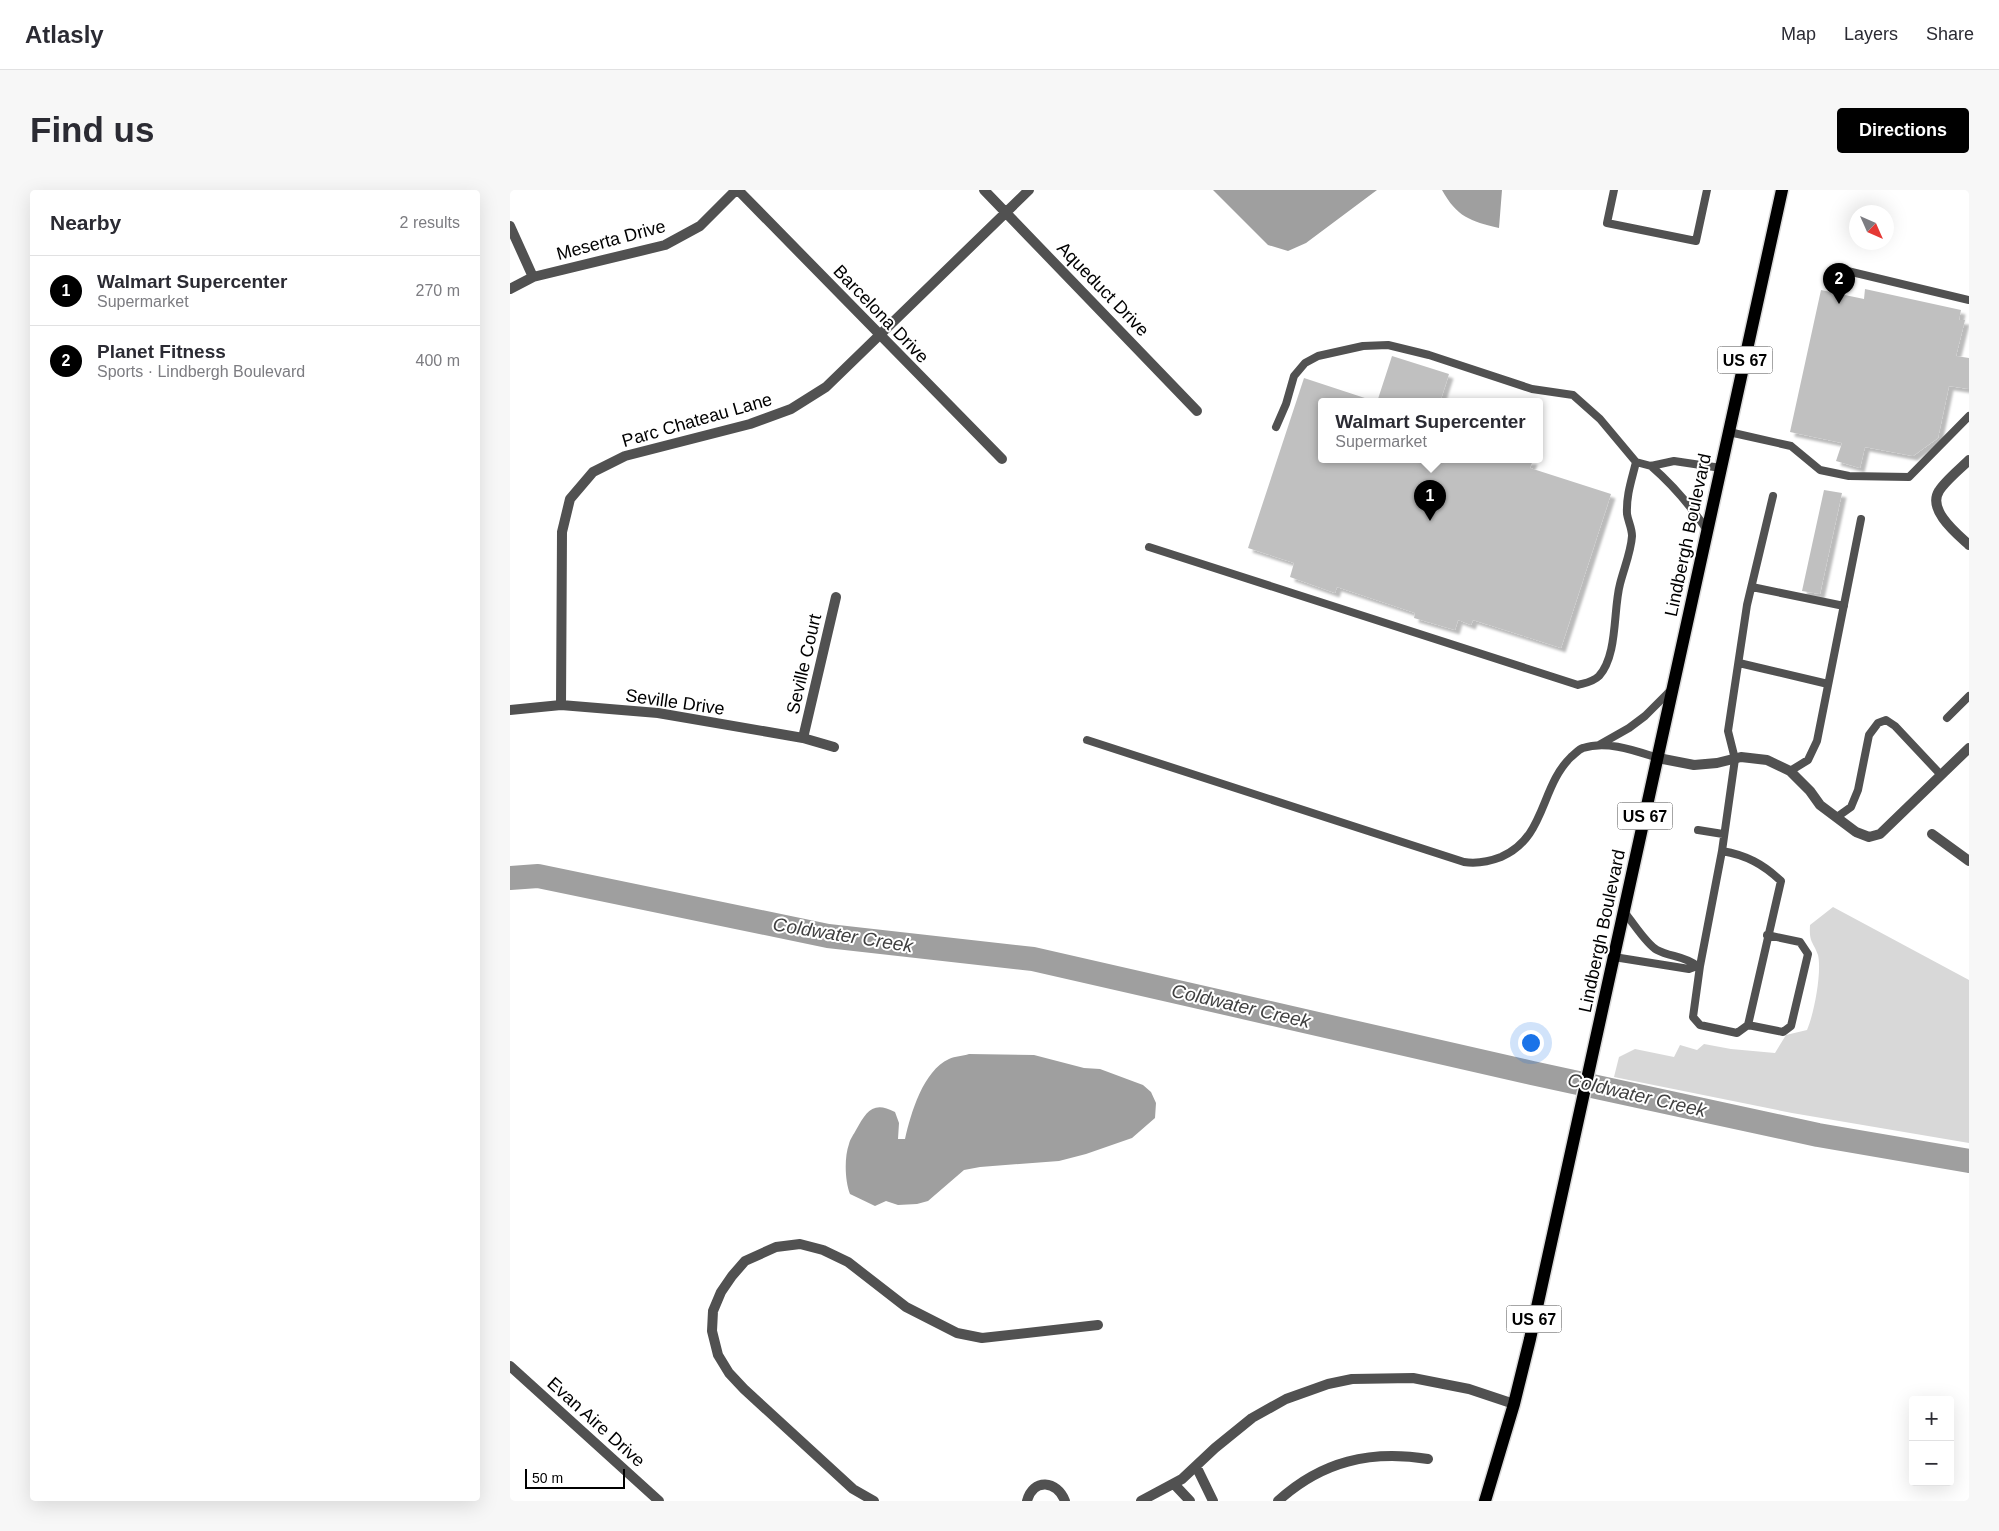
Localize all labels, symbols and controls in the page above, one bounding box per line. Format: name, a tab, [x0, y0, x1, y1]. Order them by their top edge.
text: Atlasly	[25, 21, 104, 48]
text: Map	[1781, 24, 1816, 44]
text: Layers	[1844, 24, 1898, 44]
text: Share	[1926, 24, 1974, 44]
button: Directions	[1837, 108, 1969, 153]
text: Find us	[30, 110, 154, 149]
north arrow	[1849, 205, 1894, 250]
text: Nearby	[50, 211, 121, 234]
text: 2 results	[400, 214, 460, 231]
street label: Meserta Drive	[554, 216, 668, 264]
street label: Aqueduct Drive	[1053, 238, 1153, 340]
street label: Barcelona Drive	[829, 261, 933, 367]
pin: 2	[1823, 263, 1855, 304]
text: Walmart Supercenter	[97, 271, 287, 292]
text: 1	[62, 282, 70, 299]
text: 270 m	[416, 282, 460, 299]
text: Supermarket	[97, 293, 189, 310]
text: Planet Fitness	[97, 341, 226, 362]
road number: US 67	[1718, 346, 1772, 374]
text: 2	[62, 352, 70, 369]
text: 400 m	[416, 352, 460, 369]
text: Sports · Lindbergh Boulevard	[97, 363, 305, 380]
street label: Parc Chateau Lane	[620, 389, 774, 451]
popup	[1318, 398, 1543, 463]
text: Walmart Supercenter	[1335, 411, 1526, 432]
text: Supermarket	[1335, 433, 1427, 450]
street label: Lindbergh Boulevard	[1661, 452, 1715, 618]
pin: 1	[1414, 480, 1446, 521]
street label: Seville Court	[783, 612, 825, 716]
street label: Seville Drive	[624, 685, 726, 719]
road number: US 67	[1618, 802, 1672, 830]
street label: Lindbergh Boulevard	[1575, 848, 1629, 1014]
water label: Coldwater Creek	[771, 914, 916, 957]
water label: Coldwater Creek	[1170, 980, 1314, 1032]
your location	[1518, 1030, 1544, 1056]
water label: Coldwater Creek	[1566, 1069, 1710, 1121]
road number: US 67	[1506, 1306, 1562, 1332]
street label: Evan Aire Drive	[543, 1373, 649, 1471]
map controls	[1909, 1396, 1954, 1486]
button: +	[1909, 1396, 1954, 1441]
button: −	[1909, 1441, 1954, 1486]
scale bar	[525, 1466, 625, 1489]
text: 50 m	[532, 1470, 563, 1486]

